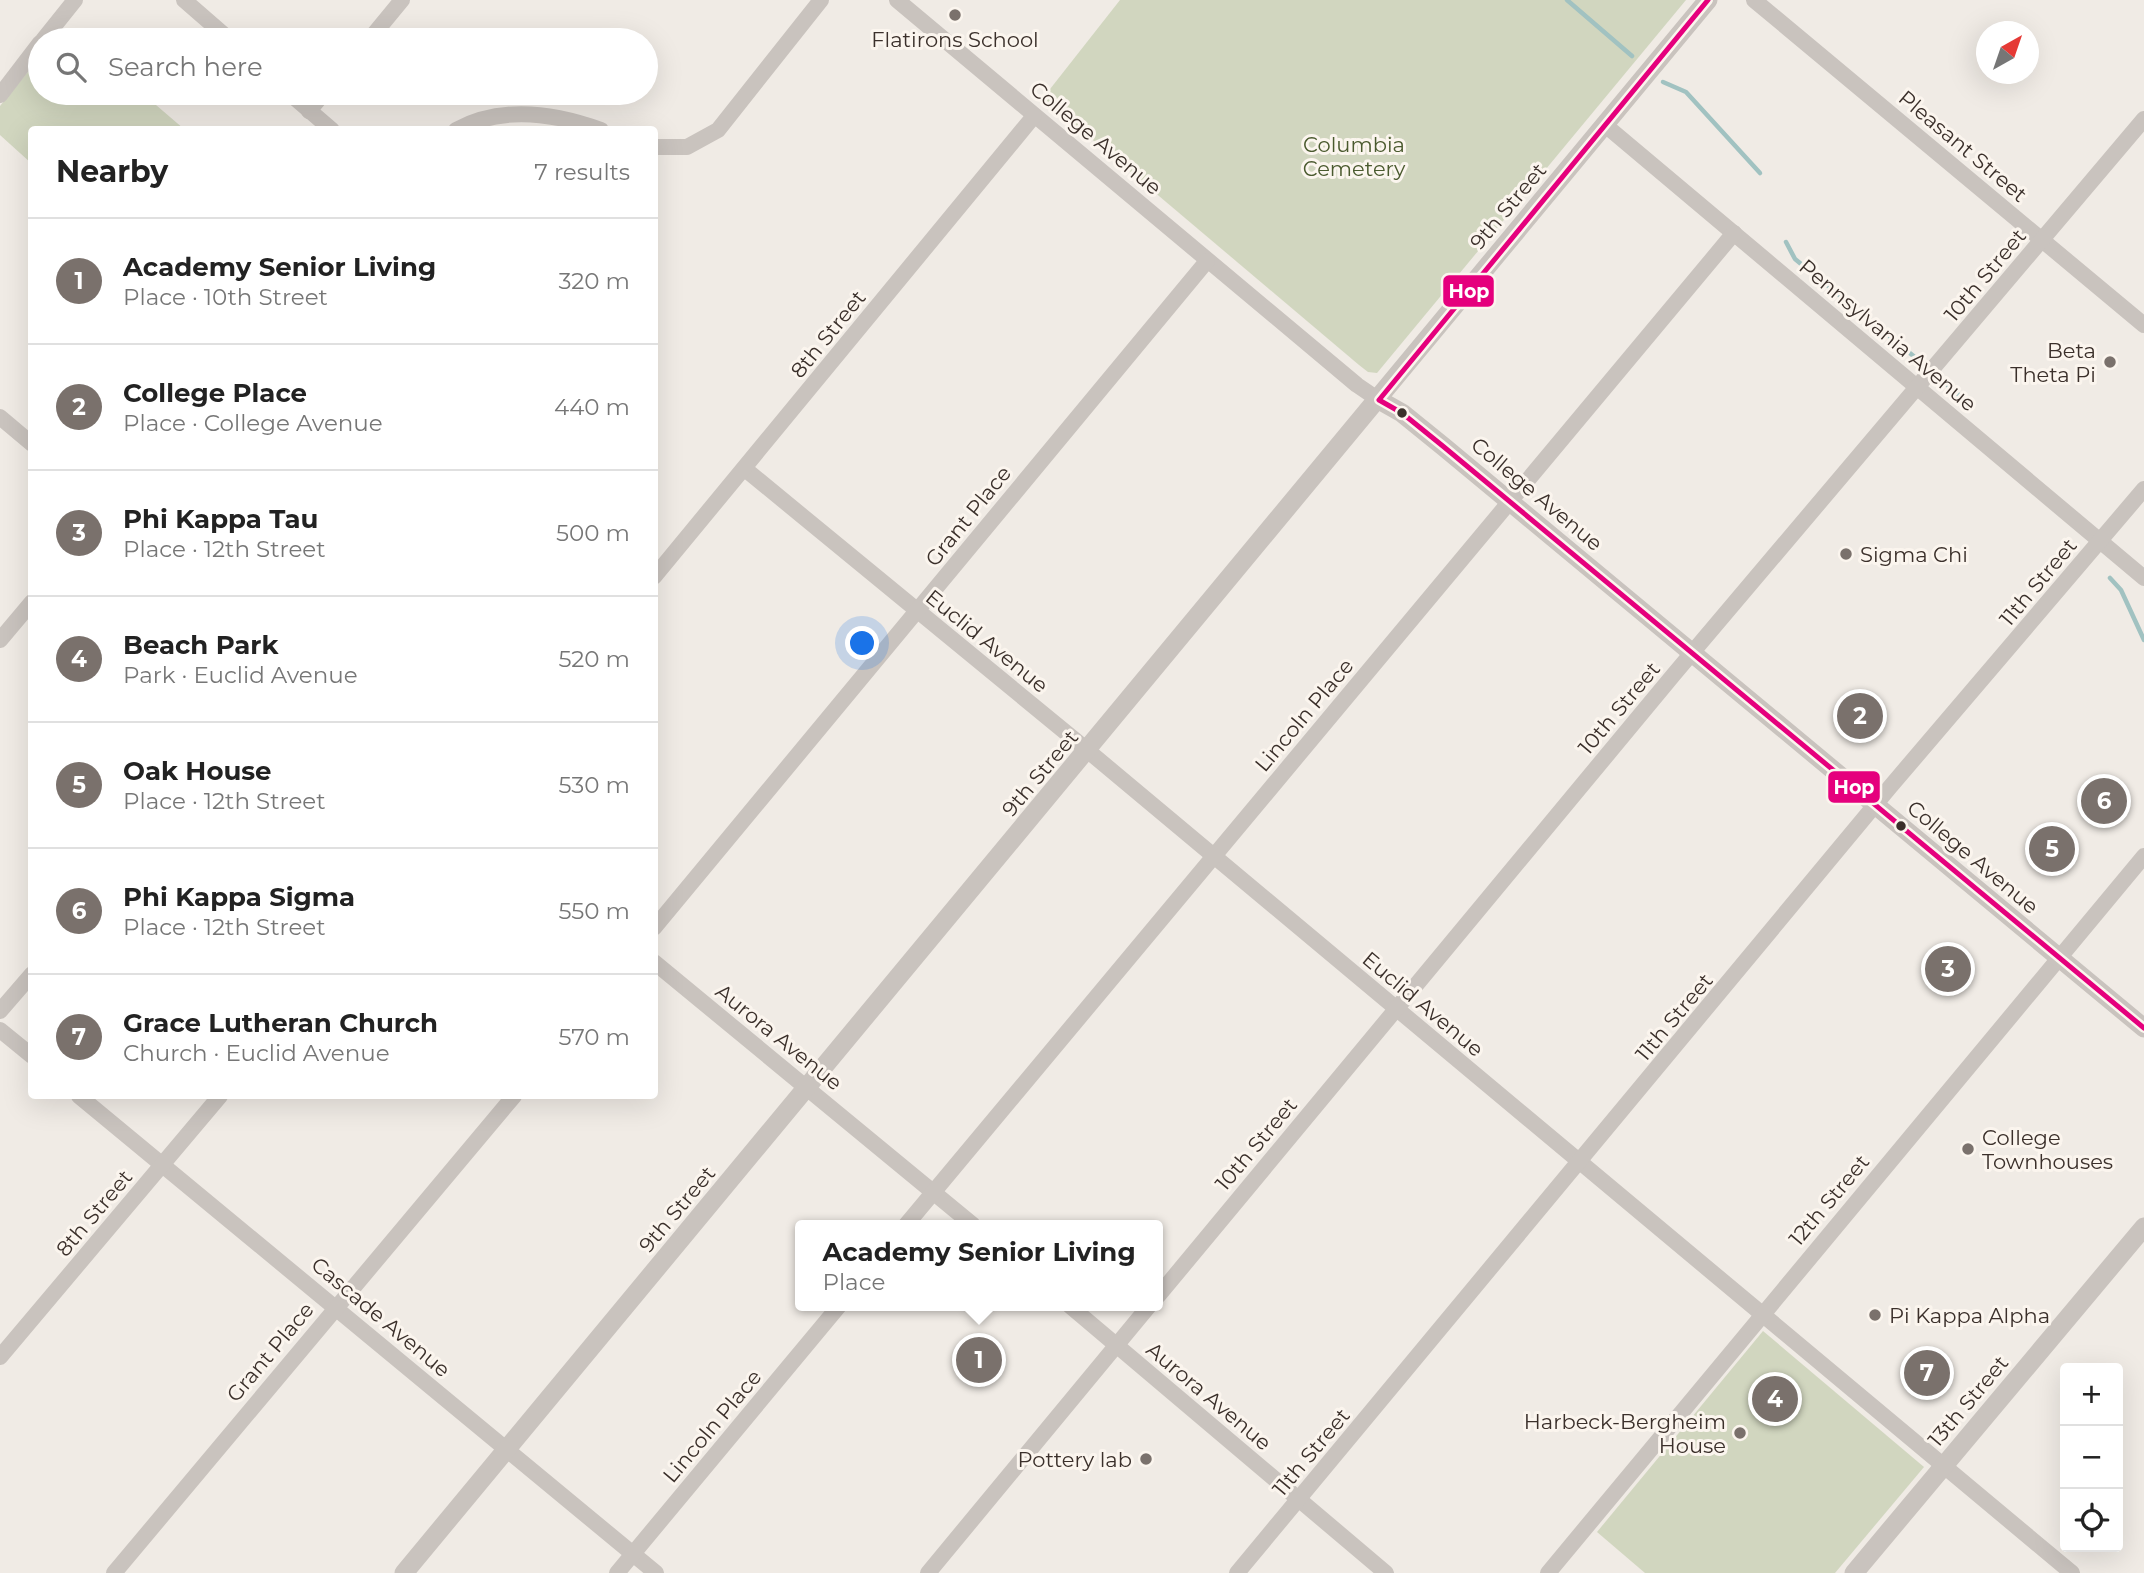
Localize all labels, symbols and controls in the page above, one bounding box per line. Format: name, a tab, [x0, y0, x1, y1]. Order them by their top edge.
marker: Flatirons School	[947, 7, 963, 23]
north arrow	[1976, 21, 2039, 84]
place label: Flatirons School	[871, 27, 1039, 52]
search box	[28, 28, 658, 105]
icon: search	[52, 48, 90, 86]
text: Search here	[108, 51, 263, 83]
street label: College Avenue	[1025, 76, 1167, 200]
street label: Pleasant Street	[1894, 85, 2032, 207]
park label: Columbia Cemetery	[1303, 132, 1406, 181]
text: Nearby	[56, 153, 168, 190]
text: 7 results	[534, 158, 630, 186]
street label: 9th Street	[1465, 158, 1551, 254]
street label: 10th Street	[1939, 224, 2031, 326]
text: Academy Senior Living	[123, 251, 436, 283]
street label: Pennsylvania Avenue	[1794, 254, 1982, 416]
text: 1	[74, 267, 84, 295]
text: 320 m	[558, 267, 630, 295]
line badge: Hop	[1442, 274, 1495, 308]
text: Hop	[1449, 280, 1489, 303]
text: Place · 10th Street	[123, 283, 328, 311]
street label: 8th Street	[785, 285, 871, 383]
place label: Beta Theta Pi	[2010, 338, 2096, 387]
marker: Beta Theta Pi	[2102, 354, 2118, 370]
text: College Place	[123, 377, 307, 409]
text: 2	[72, 393, 86, 421]
text: 440 m	[554, 393, 630, 421]
unlabelled marker	[1395, 406, 1409, 420]
text: Place · College Avenue	[123, 409, 383, 437]
street label: College Avenue	[1466, 432, 1608, 556]
street label: Grant Place	[920, 461, 1016, 571]
text: Phi Kappa Tau	[123, 503, 318, 535]
text: 3	[72, 519, 86, 547]
text: 500 m	[556, 519, 630, 547]
street label: 11th Street	[1994, 533, 2082, 631]
text: Place · 12th Street	[123, 535, 326, 563]
place label: Sigma Chi	[1860, 542, 1968, 567]
marker: Sigma Chi	[1838, 546, 1854, 562]
street label: Euclid Avenue	[921, 584, 1053, 698]
your location	[845, 626, 879, 660]
text: Beach Park	[123, 629, 278, 661]
text: 4	[71, 645, 87, 673]
text: 520 m	[558, 645, 630, 673]
street label: Lincoln Place	[1249, 653, 1359, 777]
street label: 10th Street	[1573, 657, 1665, 759]
text: Park · Euclid Avenue	[123, 661, 358, 689]
pin: 2	[1837, 690, 1883, 742]
street label: 9th Street	[997, 725, 1083, 821]
text: Oak House	[123, 755, 272, 787]
line badge: Hop	[1827, 770, 1881, 804]
text: 5	[72, 771, 86, 799]
text: 530 m	[558, 771, 630, 799]
pin: 6	[2081, 775, 2127, 827]
text: Hop	[1834, 776, 1874, 799]
text: Place · 12th Street	[123, 787, 326, 815]
street label: College Avenue	[1902, 795, 2044, 919]
unlabelled marker	[1894, 819, 1908, 833]
pin: 5	[2029, 823, 2075, 875]
text: Phi Kappa Sigma	[123, 881, 355, 913]
text: 6	[72, 897, 86, 925]
text: 550 m	[558, 897, 630, 925]
text: Place · 12th Street	[123, 913, 326, 941]
pin: 3	[1925, 943, 1971, 995]
street label: Euclid Avenue	[1358, 946, 1488, 1062]
street label: 11th Street	[1630, 968, 1718, 1066]
street label: Aurora Avenue	[711, 979, 847, 1095]
text: Grace Lutheran Church	[123, 1007, 438, 1039]
text: 7	[72, 1023, 86, 1051]
text: 570 m	[559, 1023, 630, 1051]
text: Church · Euclid Avenue	[123, 1039, 390, 1067]
street label: 10th Street	[1210, 1093, 1302, 1195]
place label: College Townhouses	[1982, 1125, 2113, 1174]
marker: College Townhouses	[1960, 1141, 1976, 1157]
street label: 12th Street	[1784, 1149, 1874, 1251]
street label: 9th Street	[634, 1161, 720, 1257]
street label: 8th Street	[51, 1165, 137, 1261]
popup	[795, 1220, 1163, 1311]
text: Academy Senior Living	[822, 1236, 1136, 1268]
street label: Cascade Avenue	[307, 1252, 455, 1382]
text: Place	[822, 1268, 885, 1296]
street label: Grant Place	[221, 1297, 319, 1407]
place label: Pi Kappa Alpha	[1889, 1303, 2050, 1328]
marker: Pi Kappa Alpha	[1867, 1307, 1883, 1323]
pin: 1	[956, 1334, 1002, 1386]
street label: Aurora Avenue	[1142, 1337, 1276, 1455]
pin: 7	[1904, 1347, 1950, 1399]
street label: 13th Street	[1923, 1350, 2013, 1452]
map controls	[2060, 1363, 2123, 1552]
button: +	[2060, 1363, 2123, 1426]
street label: Lincoln Place	[657, 1364, 767, 1488]
pin: 4	[1752, 1373, 1798, 1425]
street label: 11th Street	[1267, 1403, 1355, 1501]
place label: Harbeck-Bergheim House	[1524, 1409, 1726, 1458]
marker: Harbeck-Bergheim House	[1732, 1425, 1748, 1441]
button: −	[2060, 1426, 2123, 1489]
place label: Pottery lab	[1018, 1447, 1132, 1472]
marker: Pottery lab	[1138, 1451, 1154, 1467]
button: locate	[2060, 1489, 2123, 1552]

